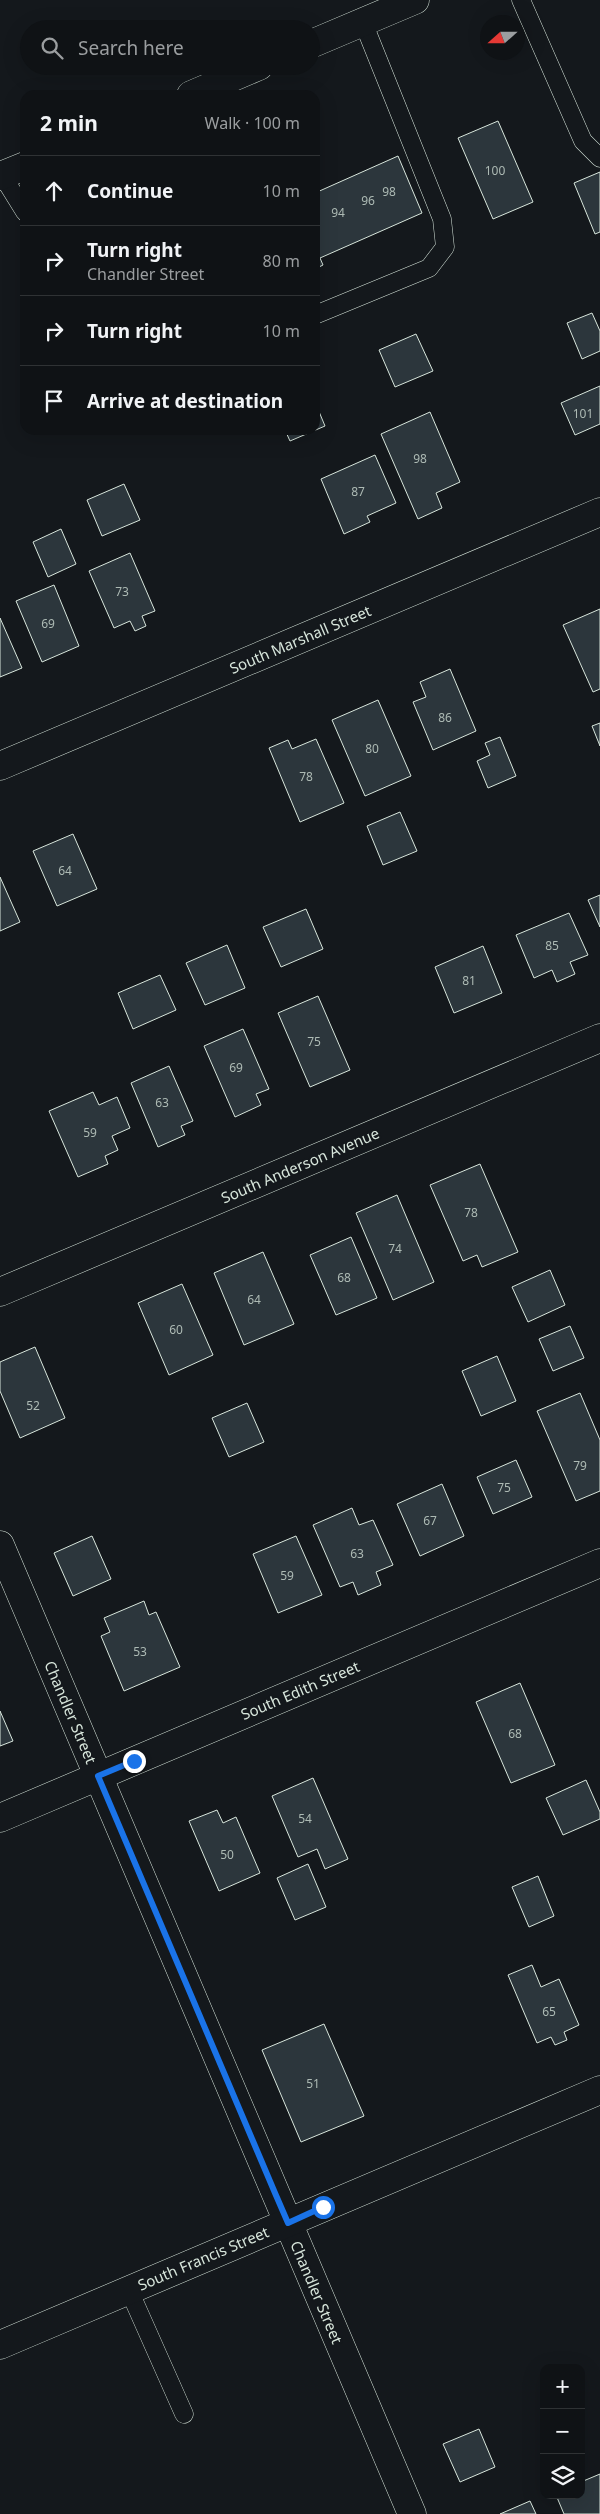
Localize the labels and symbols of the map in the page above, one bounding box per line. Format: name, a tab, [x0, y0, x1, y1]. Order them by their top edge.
north arrow	[480, 15, 525, 60]
house number: 100	[485, 162, 505, 179]
house number: 98	[382, 183, 396, 200]
house number: 96	[361, 192, 375, 209]
house number: 94	[331, 204, 345, 221]
house number: 101	[573, 405, 593, 422]
house number: 98	[413, 450, 427, 467]
house number: 87	[351, 483, 365, 500]
house number: 73	[115, 583, 129, 600]
street label: South Marshall Street	[226, 600, 374, 678]
house number: 69	[41, 615, 55, 632]
house number: 86	[438, 709, 452, 726]
house number: 80	[365, 740, 379, 757]
house number: 78	[299, 768, 313, 785]
house number: 64	[58, 862, 72, 879]
house number: 85	[545, 937, 559, 954]
house number: 81	[462, 972, 476, 989]
house number: 75	[307, 1033, 321, 1050]
house number: 69	[229, 1059, 243, 1076]
house number: 63	[155, 1094, 169, 1111]
street label: South Anderson Avenue	[218, 1123, 382, 1207]
house number: 59	[83, 1124, 97, 1141]
house number: 78	[464, 1204, 478, 1221]
house number: 74	[388, 1240, 402, 1257]
house number: 68	[337, 1269, 351, 1286]
house number: 64	[247, 1291, 261, 1308]
house number: 60	[169, 1321, 183, 1338]
house number: 52	[26, 1397, 40, 1414]
house number: 79	[573, 1457, 587, 1474]
house number: 75	[497, 1479, 511, 1496]
house number: 67	[423, 1512, 437, 1529]
house number: 63	[350, 1545, 364, 1562]
house number: 59	[280, 1567, 294, 1584]
house number: 53	[133, 1643, 147, 1660]
street label: South Edith Street	[238, 1656, 363, 1724]
street label: Chandler Street	[40, 1657, 102, 1767]
house number: 68	[508, 1725, 522, 1742]
route end	[123, 1750, 146, 1773]
house number: 54	[298, 1810, 312, 1827]
house number: 50	[220, 1846, 234, 1863]
house number: 65	[542, 2003, 556, 2020]
house number: 51	[306, 2075, 320, 2092]
route start	[312, 2196, 335, 2219]
street label: South Francis Street	[134, 2221, 272, 2295]
street label: Chandler Street	[286, 2237, 348, 2347]

